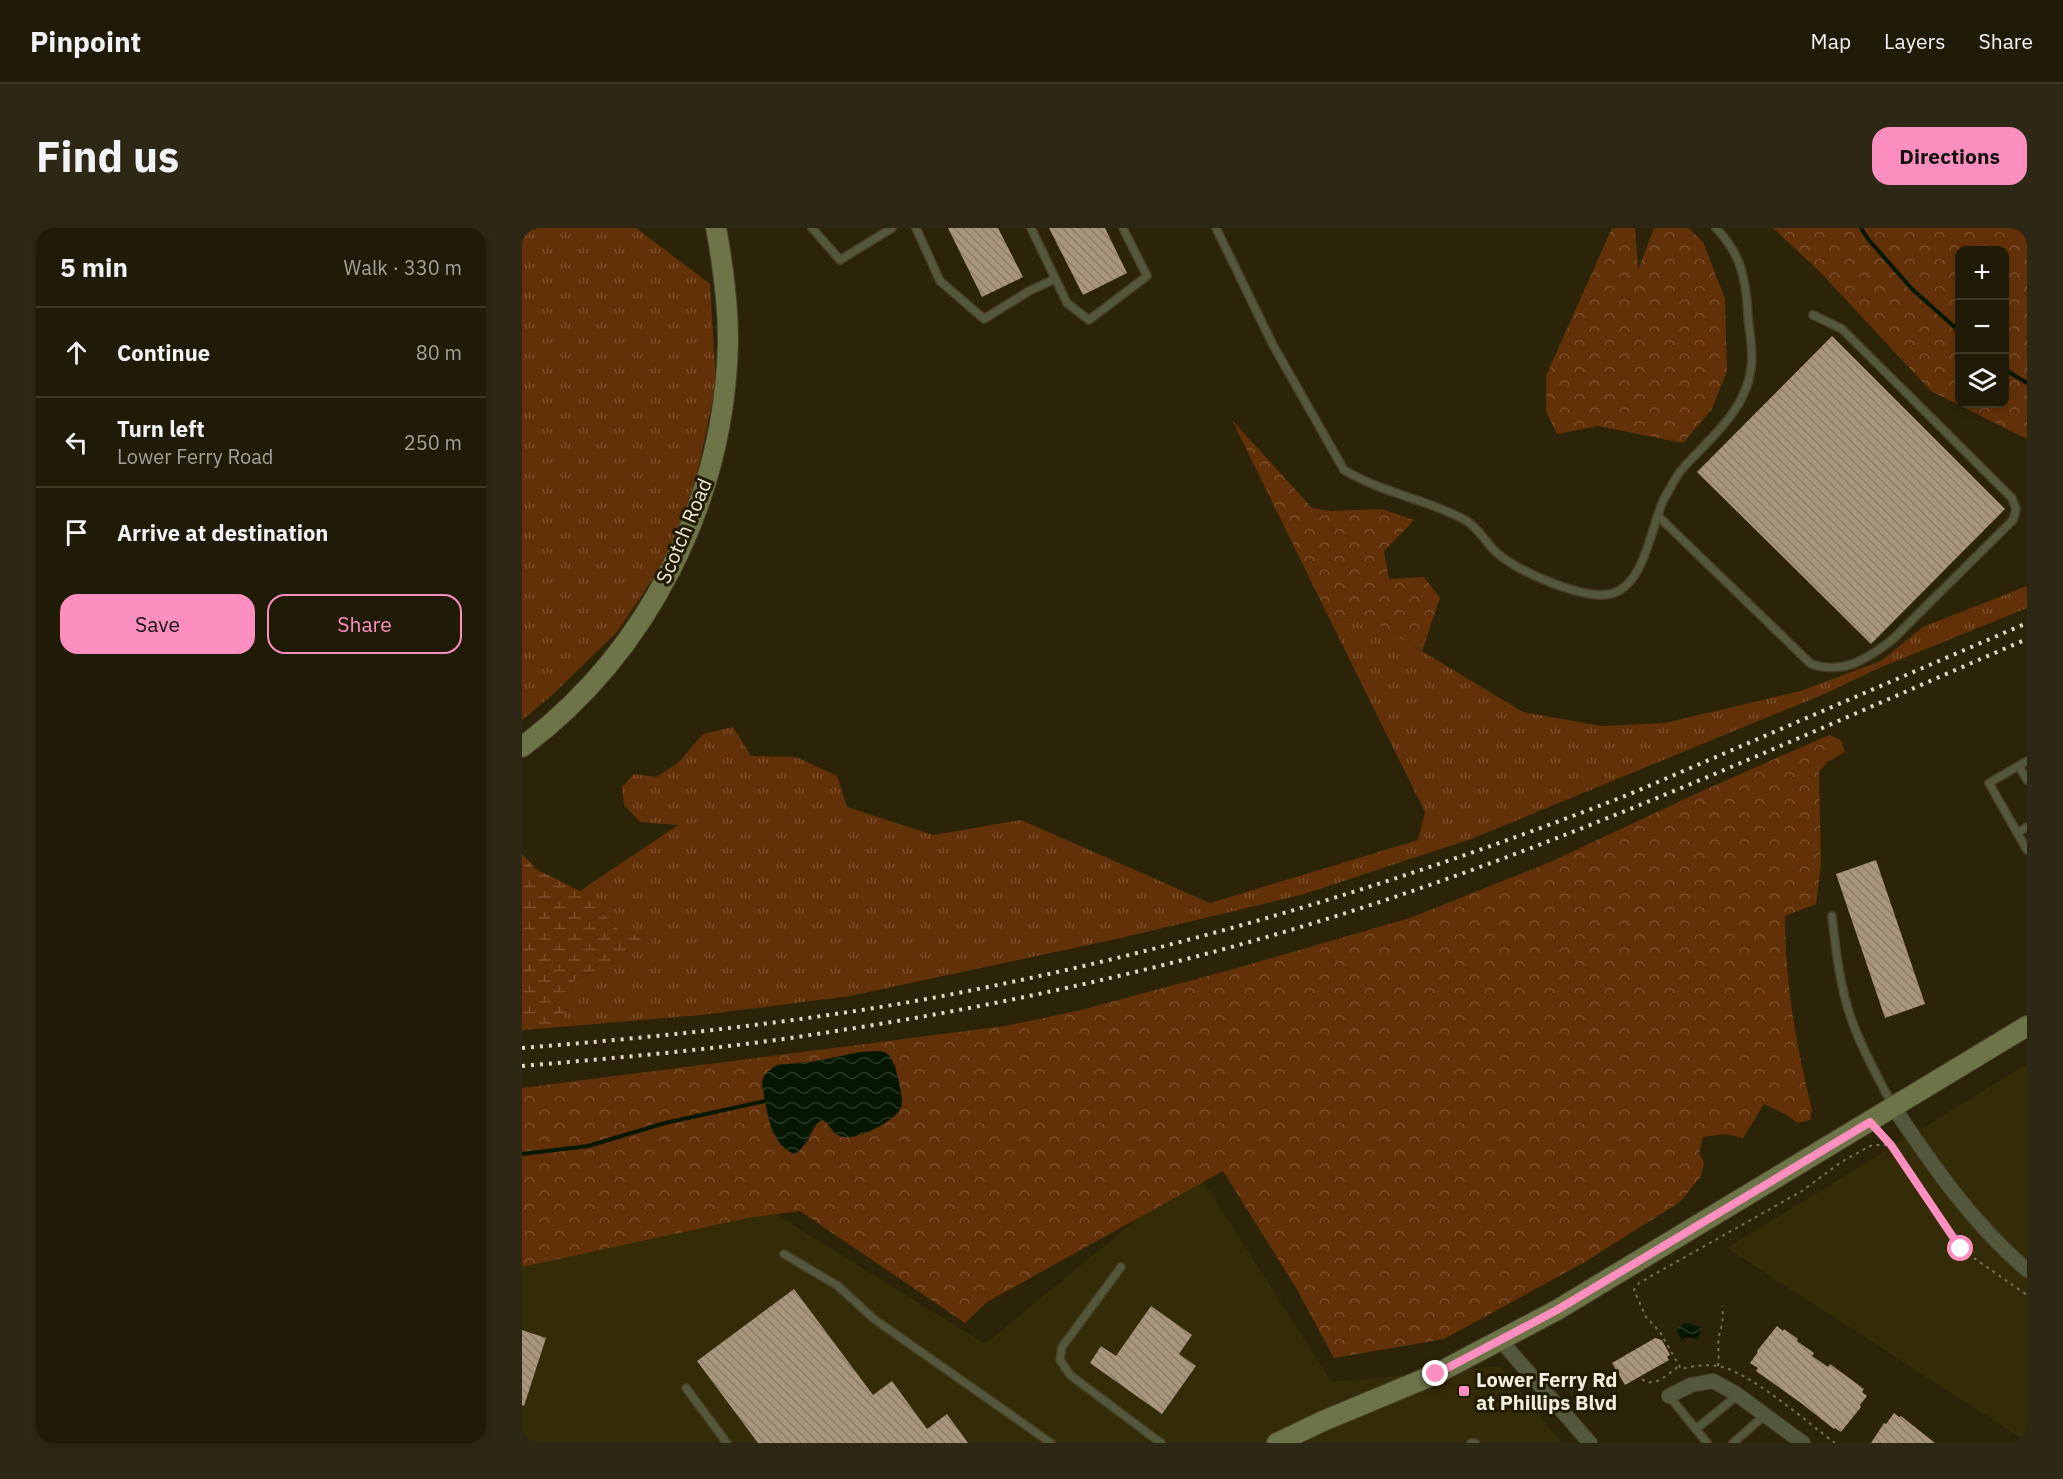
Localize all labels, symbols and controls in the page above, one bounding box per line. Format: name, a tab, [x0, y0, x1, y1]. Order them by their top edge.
text: Pinpoint	[30, 23, 141, 60]
text: Map	[1811, 27, 1851, 55]
text: Layers	[1884, 27, 1946, 55]
text: Share	[1979, 27, 2033, 55]
button: Directions	[1872, 127, 2027, 185]
text: Find us	[36, 129, 179, 184]
map controls	[1955, 246, 2009, 408]
button: +	[1955, 246, 2009, 300]
text: 5 min	[60, 250, 128, 284]
text: Walk · 330 m	[344, 254, 462, 281]
button: −	[1955, 300, 2009, 354]
icon: ahead	[60, 336, 93, 369]
text: Continue	[117, 338, 210, 367]
text: 80 m	[416, 339, 462, 366]
button: layers	[1955, 354, 2009, 408]
text: Turn left	[117, 414, 205, 443]
icon: left	[60, 426, 93, 459]
text: 250 m	[404, 429, 462, 456]
text: Lower Ferry Road	[117, 443, 273, 470]
street label: Scotch Road	[649, 474, 718, 588]
icon: arrive	[60, 516, 93, 549]
text: Arrive at destination	[117, 518, 328, 547]
button: Save	[60, 594, 255, 654]
button: Share	[267, 594, 462, 654]
route start	[1947, 1235, 1973, 1261]
route end	[1422, 1360, 1448, 1386]
place label: Lower Ferry Rd at Phillips Blvd	[1476, 1366, 1617, 1416]
marker: Lower Ferry Rd at Phillips Blvd	[1457, 1384, 1471, 1398]

